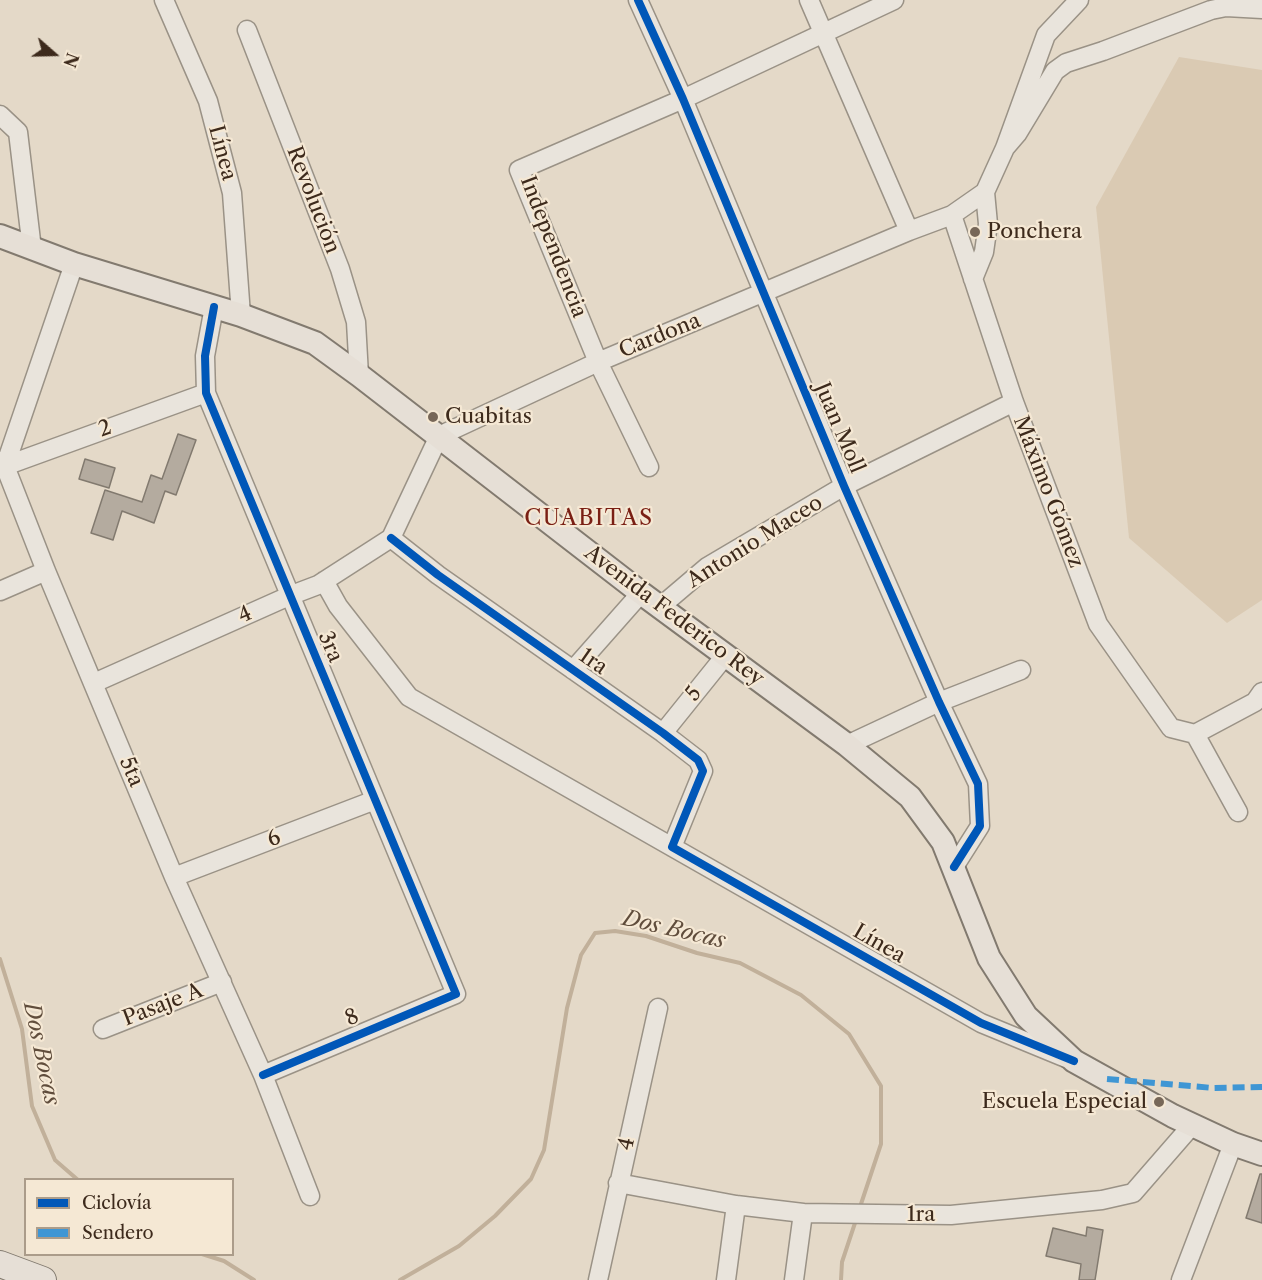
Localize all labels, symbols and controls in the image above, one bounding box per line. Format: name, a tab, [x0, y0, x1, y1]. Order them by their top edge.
north arrow	[24, 24, 84, 84]
text: N	[59, 50, 83, 70]
street label: Línea	[203, 123, 241, 183]
street label: Revolución	[281, 143, 345, 257]
street label: Independencia	[514, 173, 592, 321]
place label: Ponchera	[987, 219, 1082, 245]
marker: Ponchera	[968, 225, 982, 239]
street label: Cardona	[616, 308, 704, 364]
street label: Juan Moll	[809, 379, 869, 477]
place label: Cuabitas	[445, 404, 532, 430]
marker: Cuabitas	[426, 410, 440, 424]
street label: Máximo Gómez	[1007, 412, 1089, 572]
street label: 2	[95, 415, 115, 443]
street label: Antonio Maceo	[683, 490, 827, 594]
district label: CUABITAS	[524, 506, 654, 532]
street label: Avenida Federico Rey	[579, 540, 769, 692]
street label: 4	[234, 601, 256, 629]
street label: 3ra	[312, 628, 348, 666]
street label: 1ra	[574, 643, 612, 681]
street label: 5	[681, 682, 707, 706]
street label: 5ta	[114, 753, 148, 791]
street label: 6	[264, 825, 284, 853]
water label: Dos Bocas	[620, 905, 728, 955]
street label: Línea	[848, 919, 910, 969]
street label: Pasaje A	[119, 978, 207, 1032]
water label: Dos Bocas	[17, 1000, 65, 1108]
street label: 8	[341, 1004, 363, 1032]
place label: Escuela Especial	[982, 1089, 1147, 1115]
marker: Escuela Especial	[1152, 1095, 1166, 1109]
street label: 4	[613, 1135, 641, 1153]
legend	[24, 1178, 234, 1256]
text: Ciclovía	[82, 1192, 151, 1214]
street label: 1ra	[907, 1202, 935, 1228]
text: Sendero	[82, 1222, 154, 1244]

